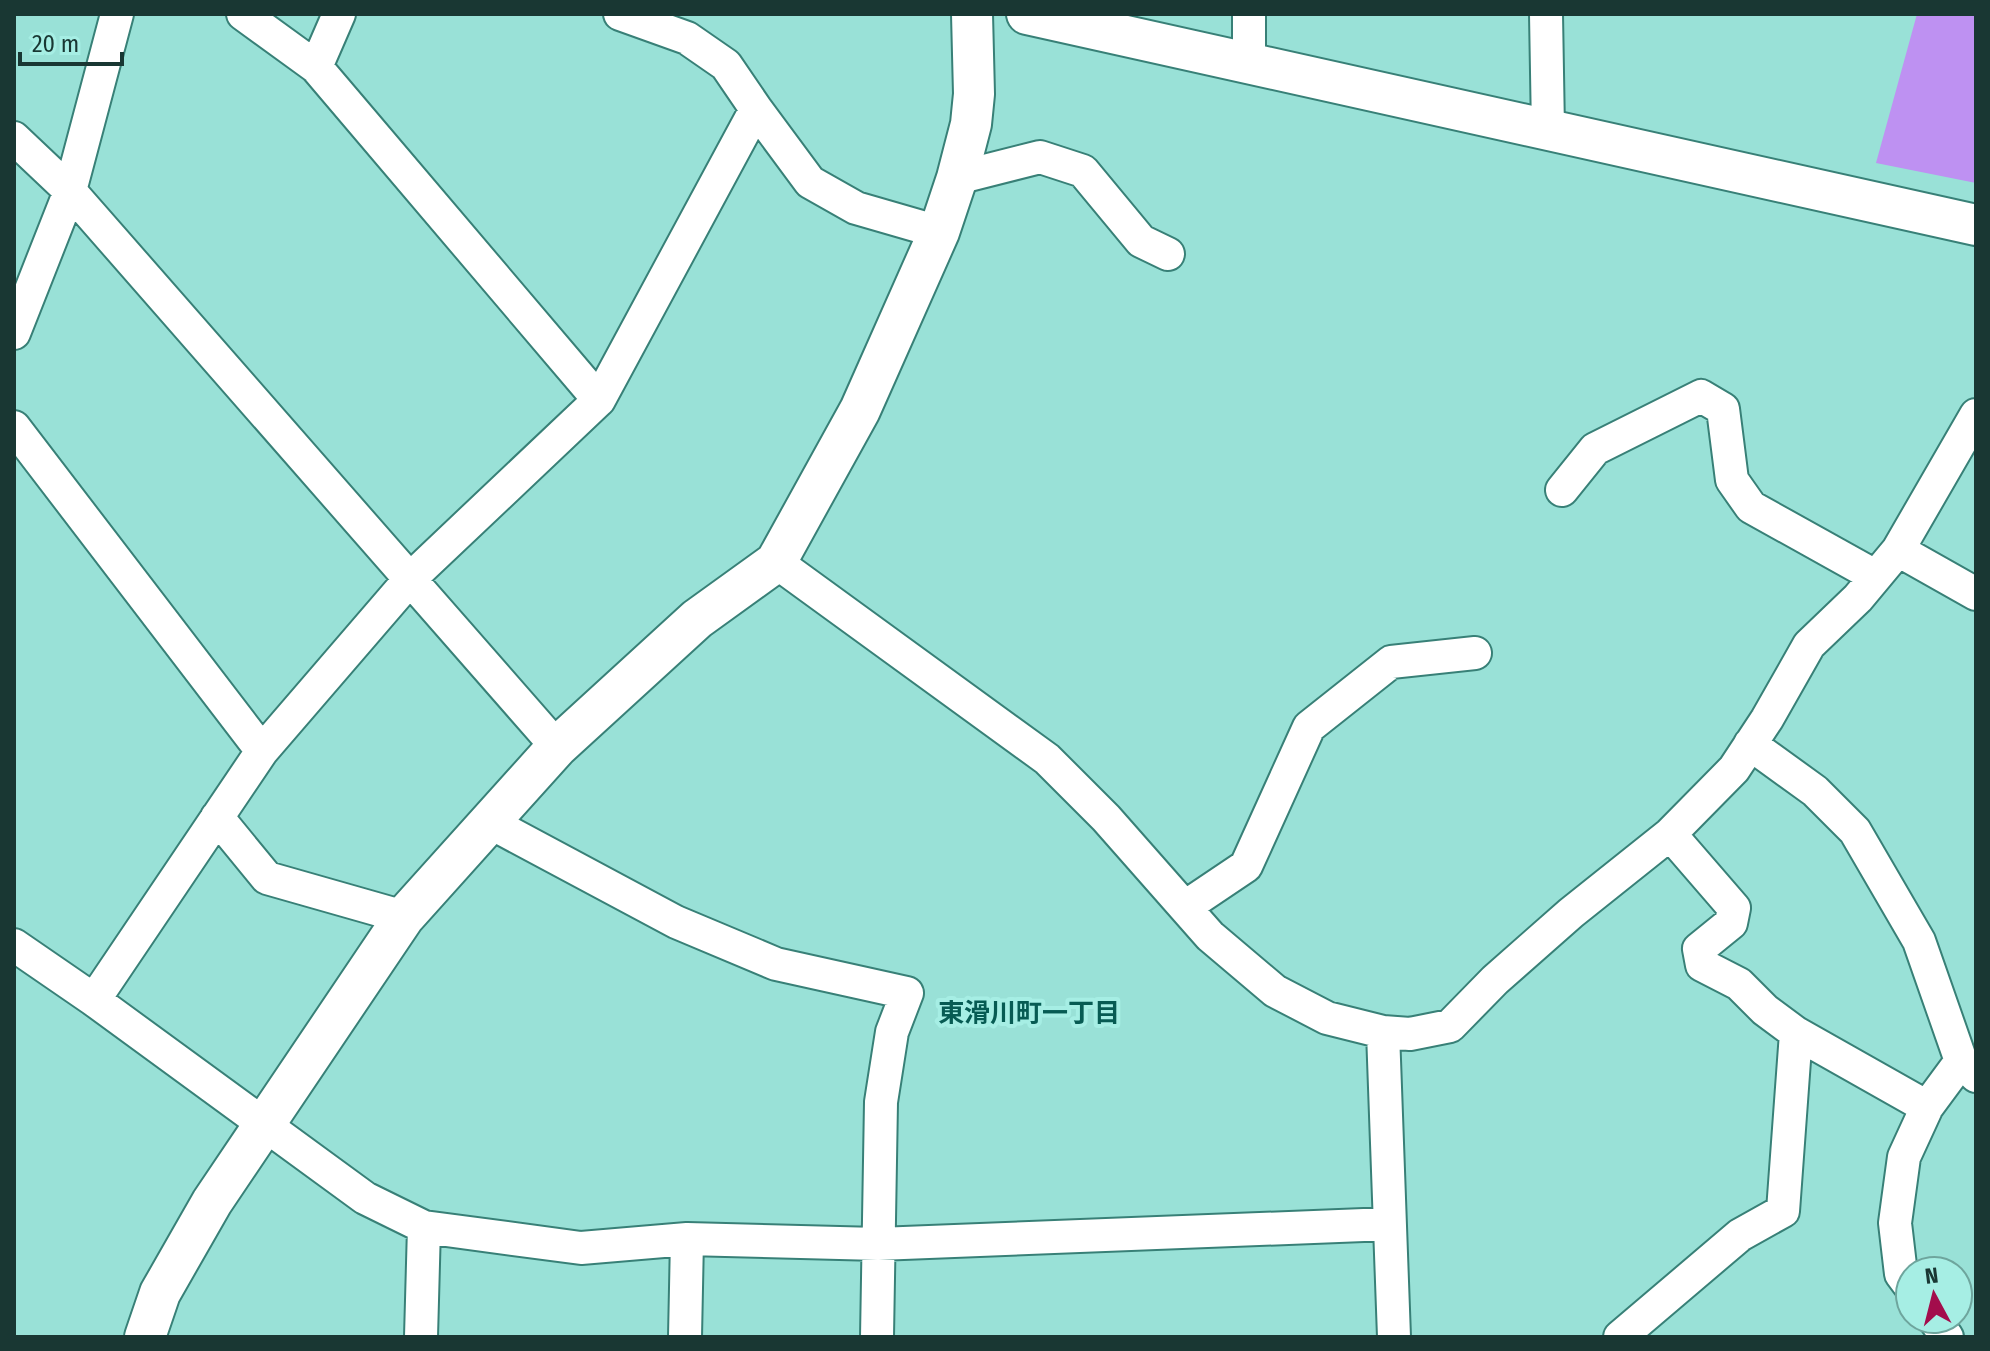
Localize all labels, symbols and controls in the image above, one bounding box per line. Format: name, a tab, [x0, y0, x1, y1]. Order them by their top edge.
scale bar	[20, 16, 122, 66]
text: 20 m	[32, 30, 79, 58]
district label: 東滑川町一丁目	[938, 998, 1120, 1029]
north arrow	[1894, 1255, 1974, 1335]
text: N	[1923, 1261, 1940, 1290]

